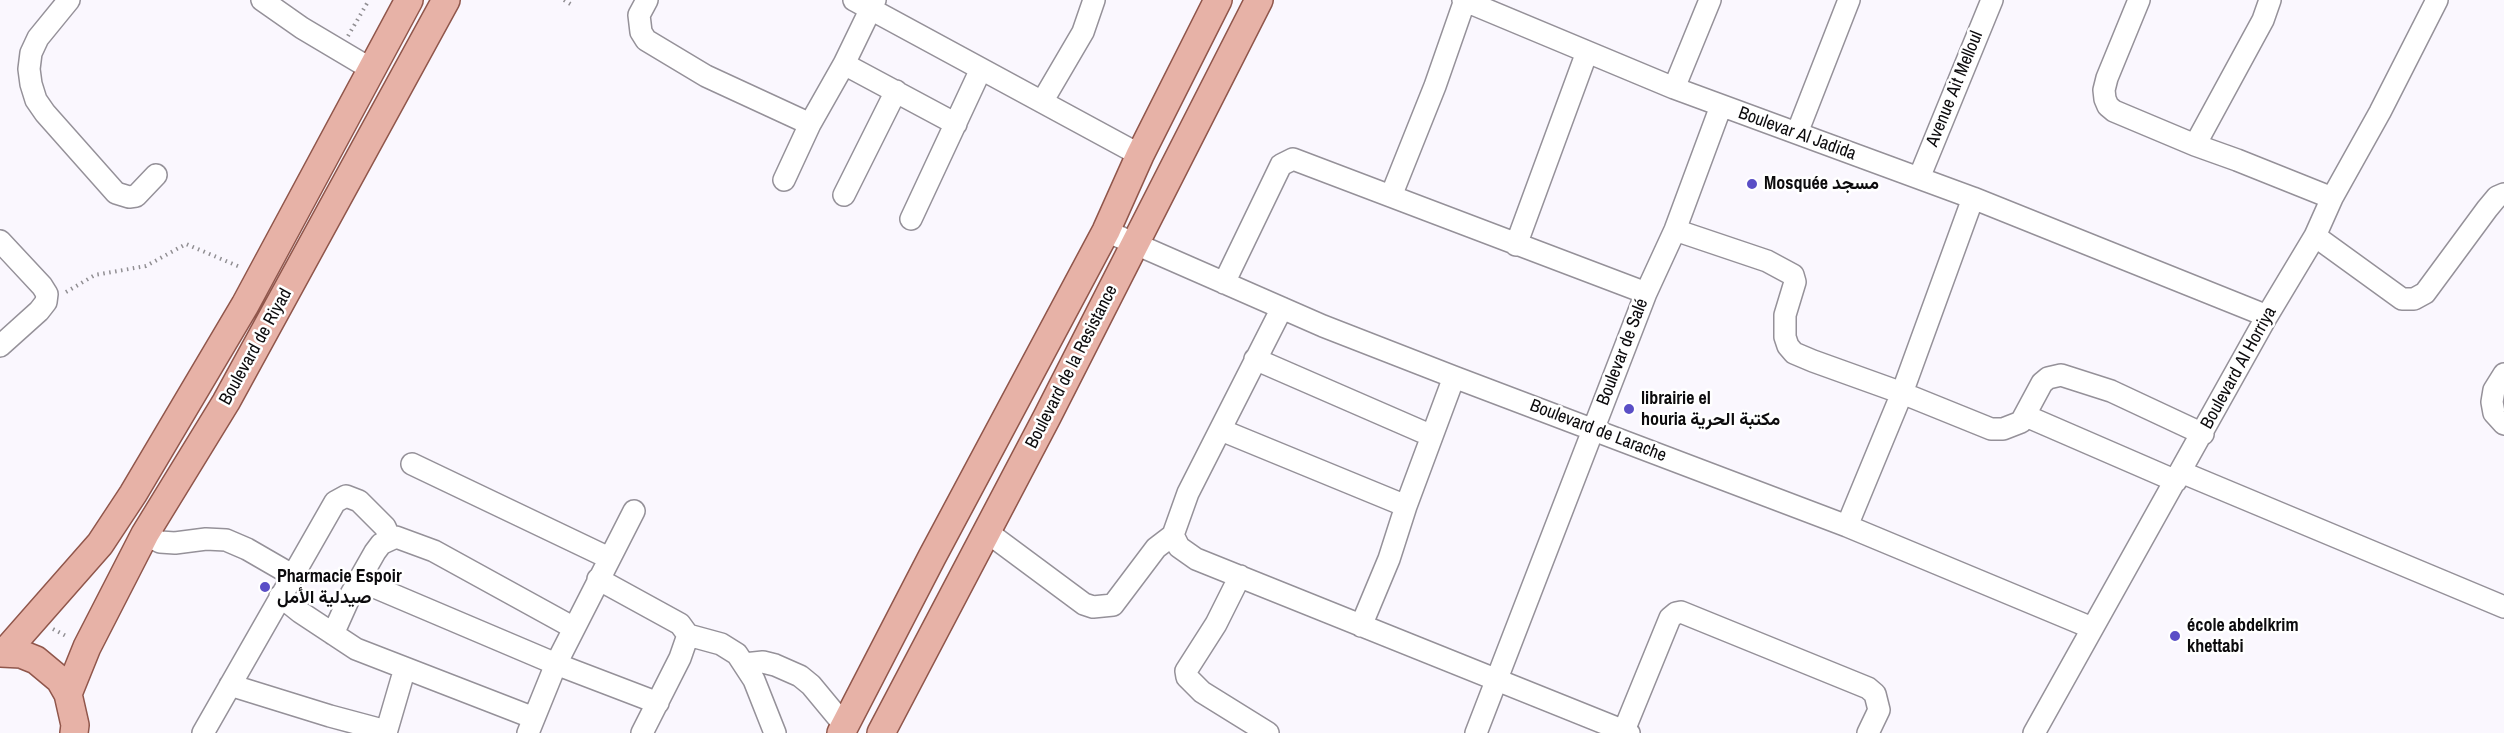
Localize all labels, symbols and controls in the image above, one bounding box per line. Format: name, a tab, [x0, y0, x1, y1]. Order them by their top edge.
street label: Avenue Ait Melloul	[1922, 28, 1988, 150]
street label: Boulevar Al Jadida	[1735, 103, 1859, 165]
place label: Mosquée مسجد	[1764, 173, 1879, 195]
marker: Mosquée مسجد	[1745, 177, 1759, 191]
street label: Boulevard de la Resistance	[1021, 282, 1123, 452]
street label: Boulevard de Riyad	[215, 285, 297, 409]
street label: Boulevar de Salé	[1593, 296, 1653, 408]
street label: Boulevard Al Horriya	[2197, 303, 2281, 433]
place label: librairie el houria مكتبة الحرية	[1641, 388, 1780, 430]
street label: Boulevard de Larache	[1527, 395, 1669, 467]
marker: librairie el houria مكتبة الحرية	[1622, 402, 1636, 416]
place label: Pharmacie Espoir صيدلية الأمل	[277, 566, 402, 608]
marker: Pharmacie Espoir صيدلية الأمل	[258, 580, 272, 594]
place label: école abdelkrim khettabi	[2187, 615, 2299, 658]
marker: école abdelkrim khettabi	[2168, 629, 2182, 643]

